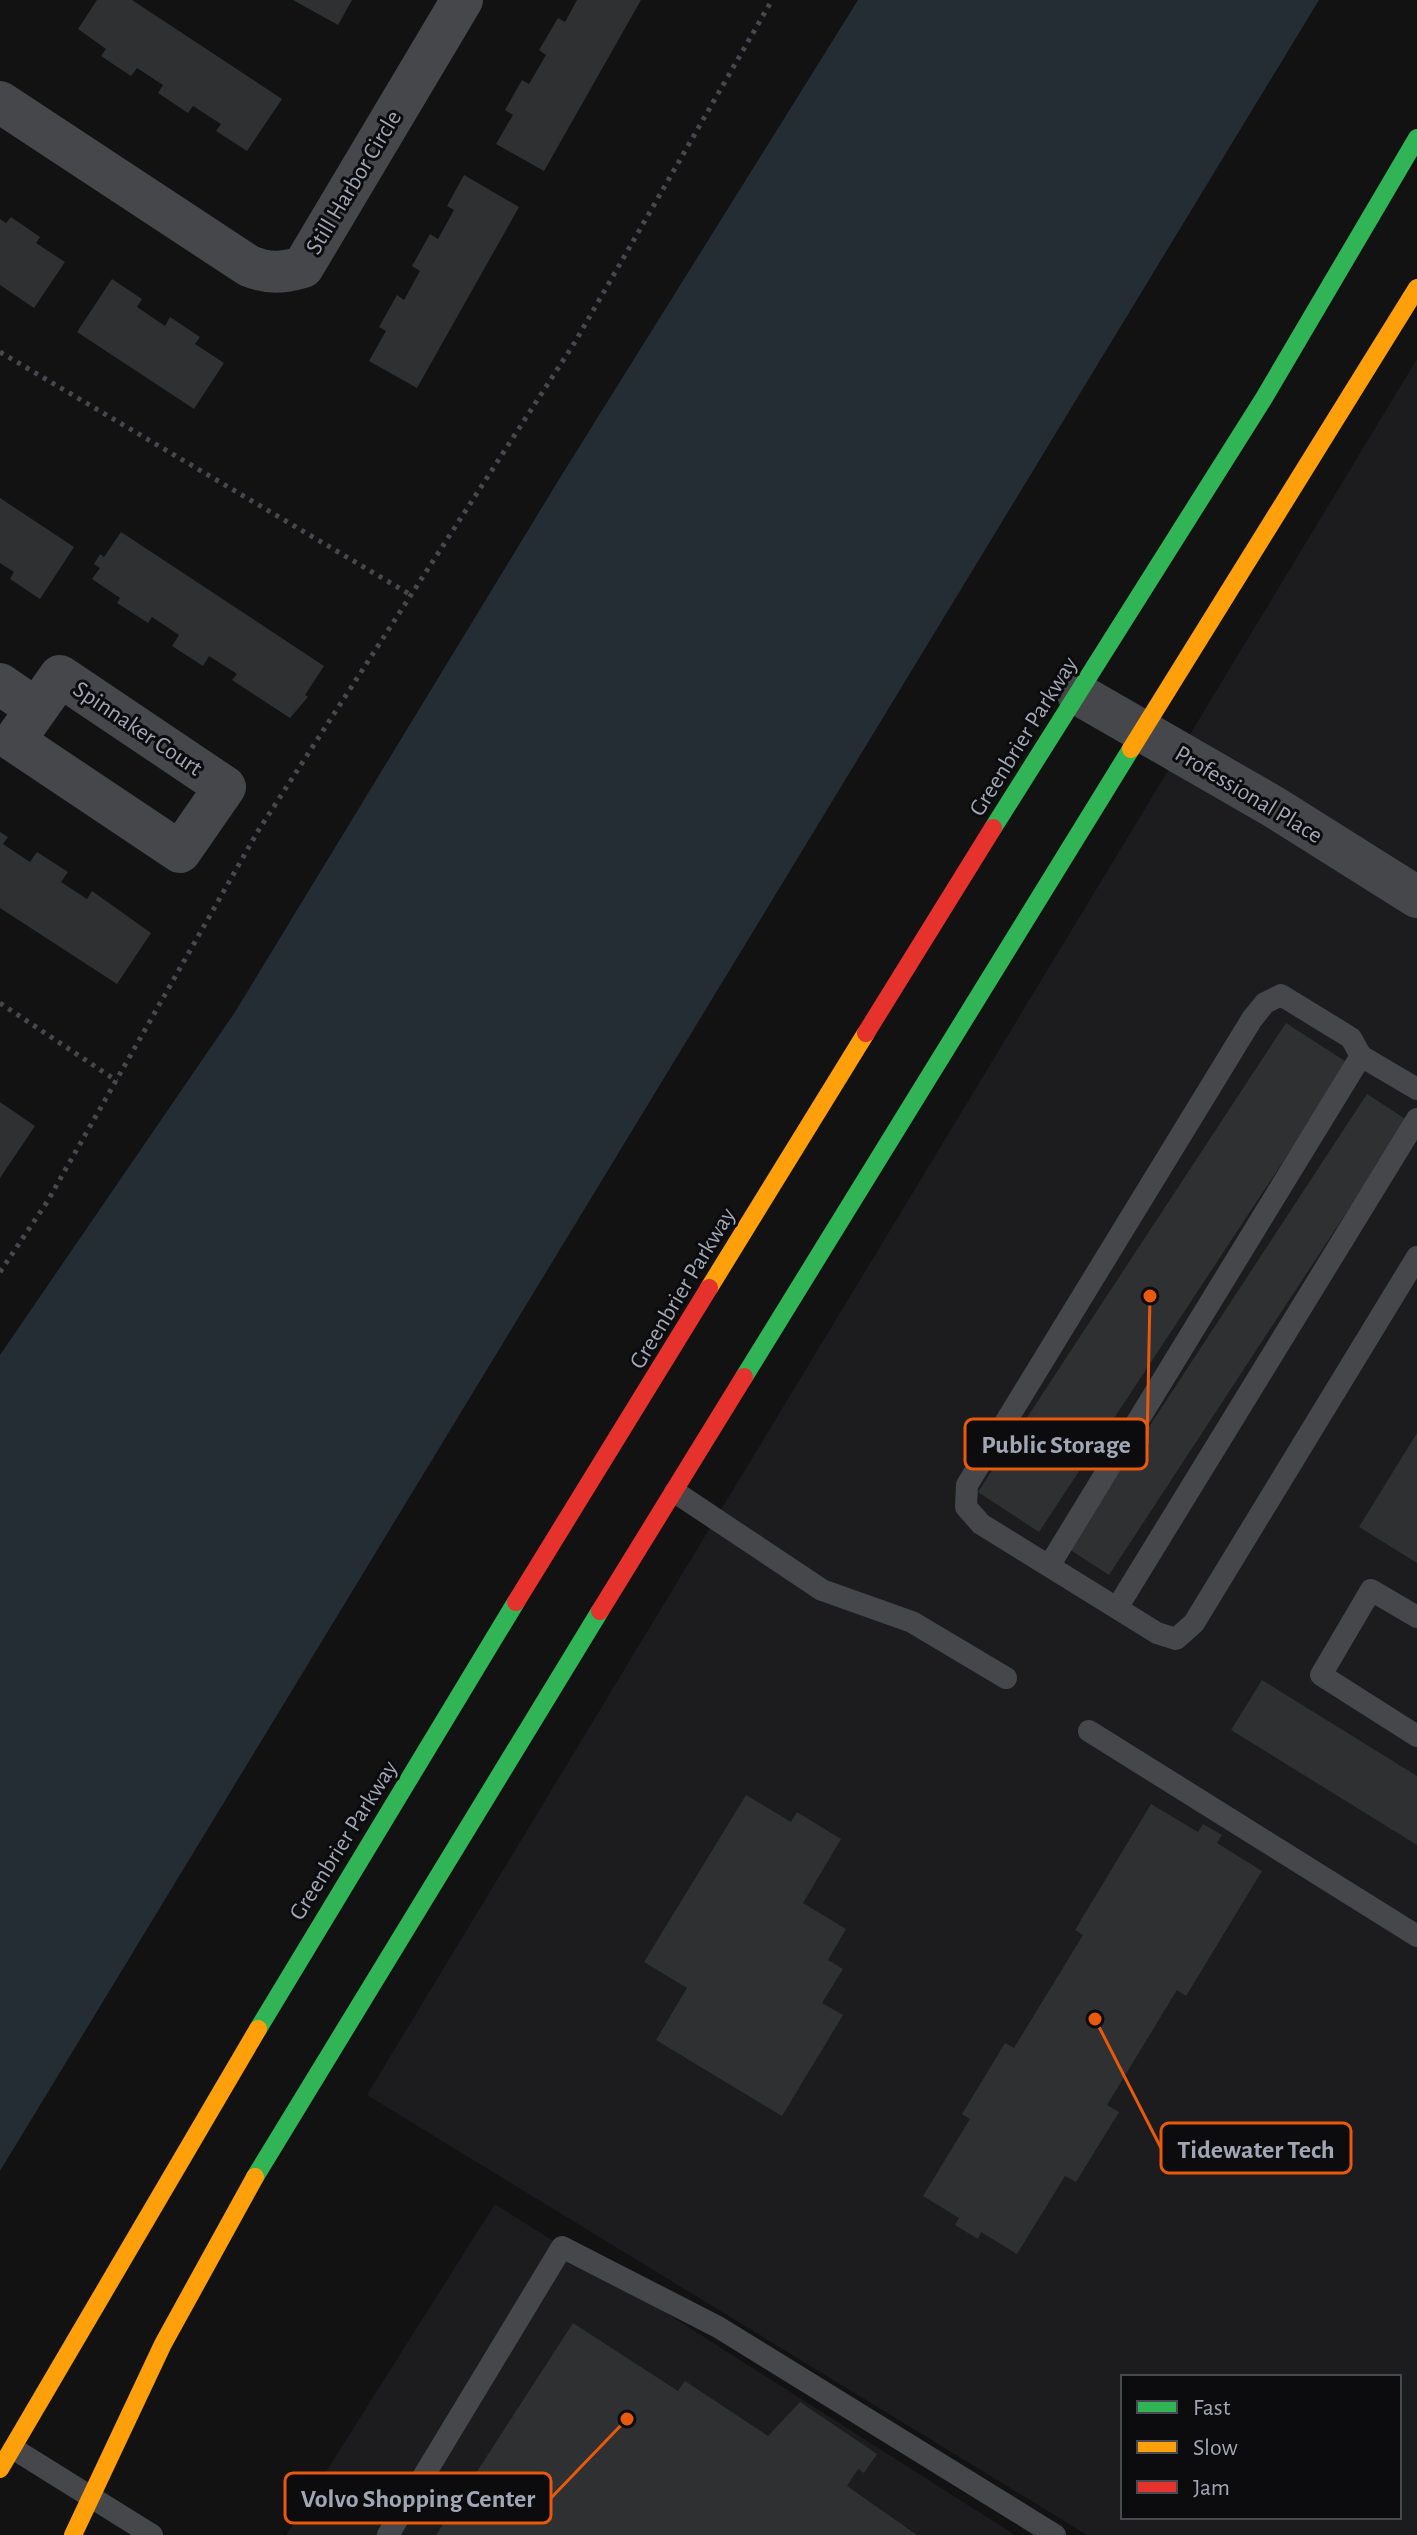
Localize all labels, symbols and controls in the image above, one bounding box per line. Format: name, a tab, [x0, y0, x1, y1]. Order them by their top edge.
street label: Still Harbor Circle	[302, 106, 406, 259]
street label: Greenbrier Parkway	[965, 653, 1082, 820]
street label: Spinnaker Court	[69, 677, 206, 781]
street label: Professional Place	[1171, 741, 1326, 848]
street label: Greenbrier Parkway	[625, 1204, 740, 1373]
callout: Public Storage	[965, 1419, 1147, 1469]
text: Public Storage	[981, 1432, 1131, 1458]
street label: Greenbrier Parkway	[285, 1757, 402, 1924]
callout: Tidewater Tech	[1161, 2123, 1351, 2173]
text: Tidewater Tech	[1177, 2137, 1335, 2163]
legend	[1121, 2375, 1401, 2519]
text: Fast	[1193, 2396, 1231, 2420]
text: Slow	[1193, 2436, 1238, 2460]
callout: Volvo Shopping Center	[285, 2473, 551, 2523]
text: Jam	[1193, 2476, 1230, 2500]
text: Volvo Shopping Center	[301, 2486, 535, 2512]

